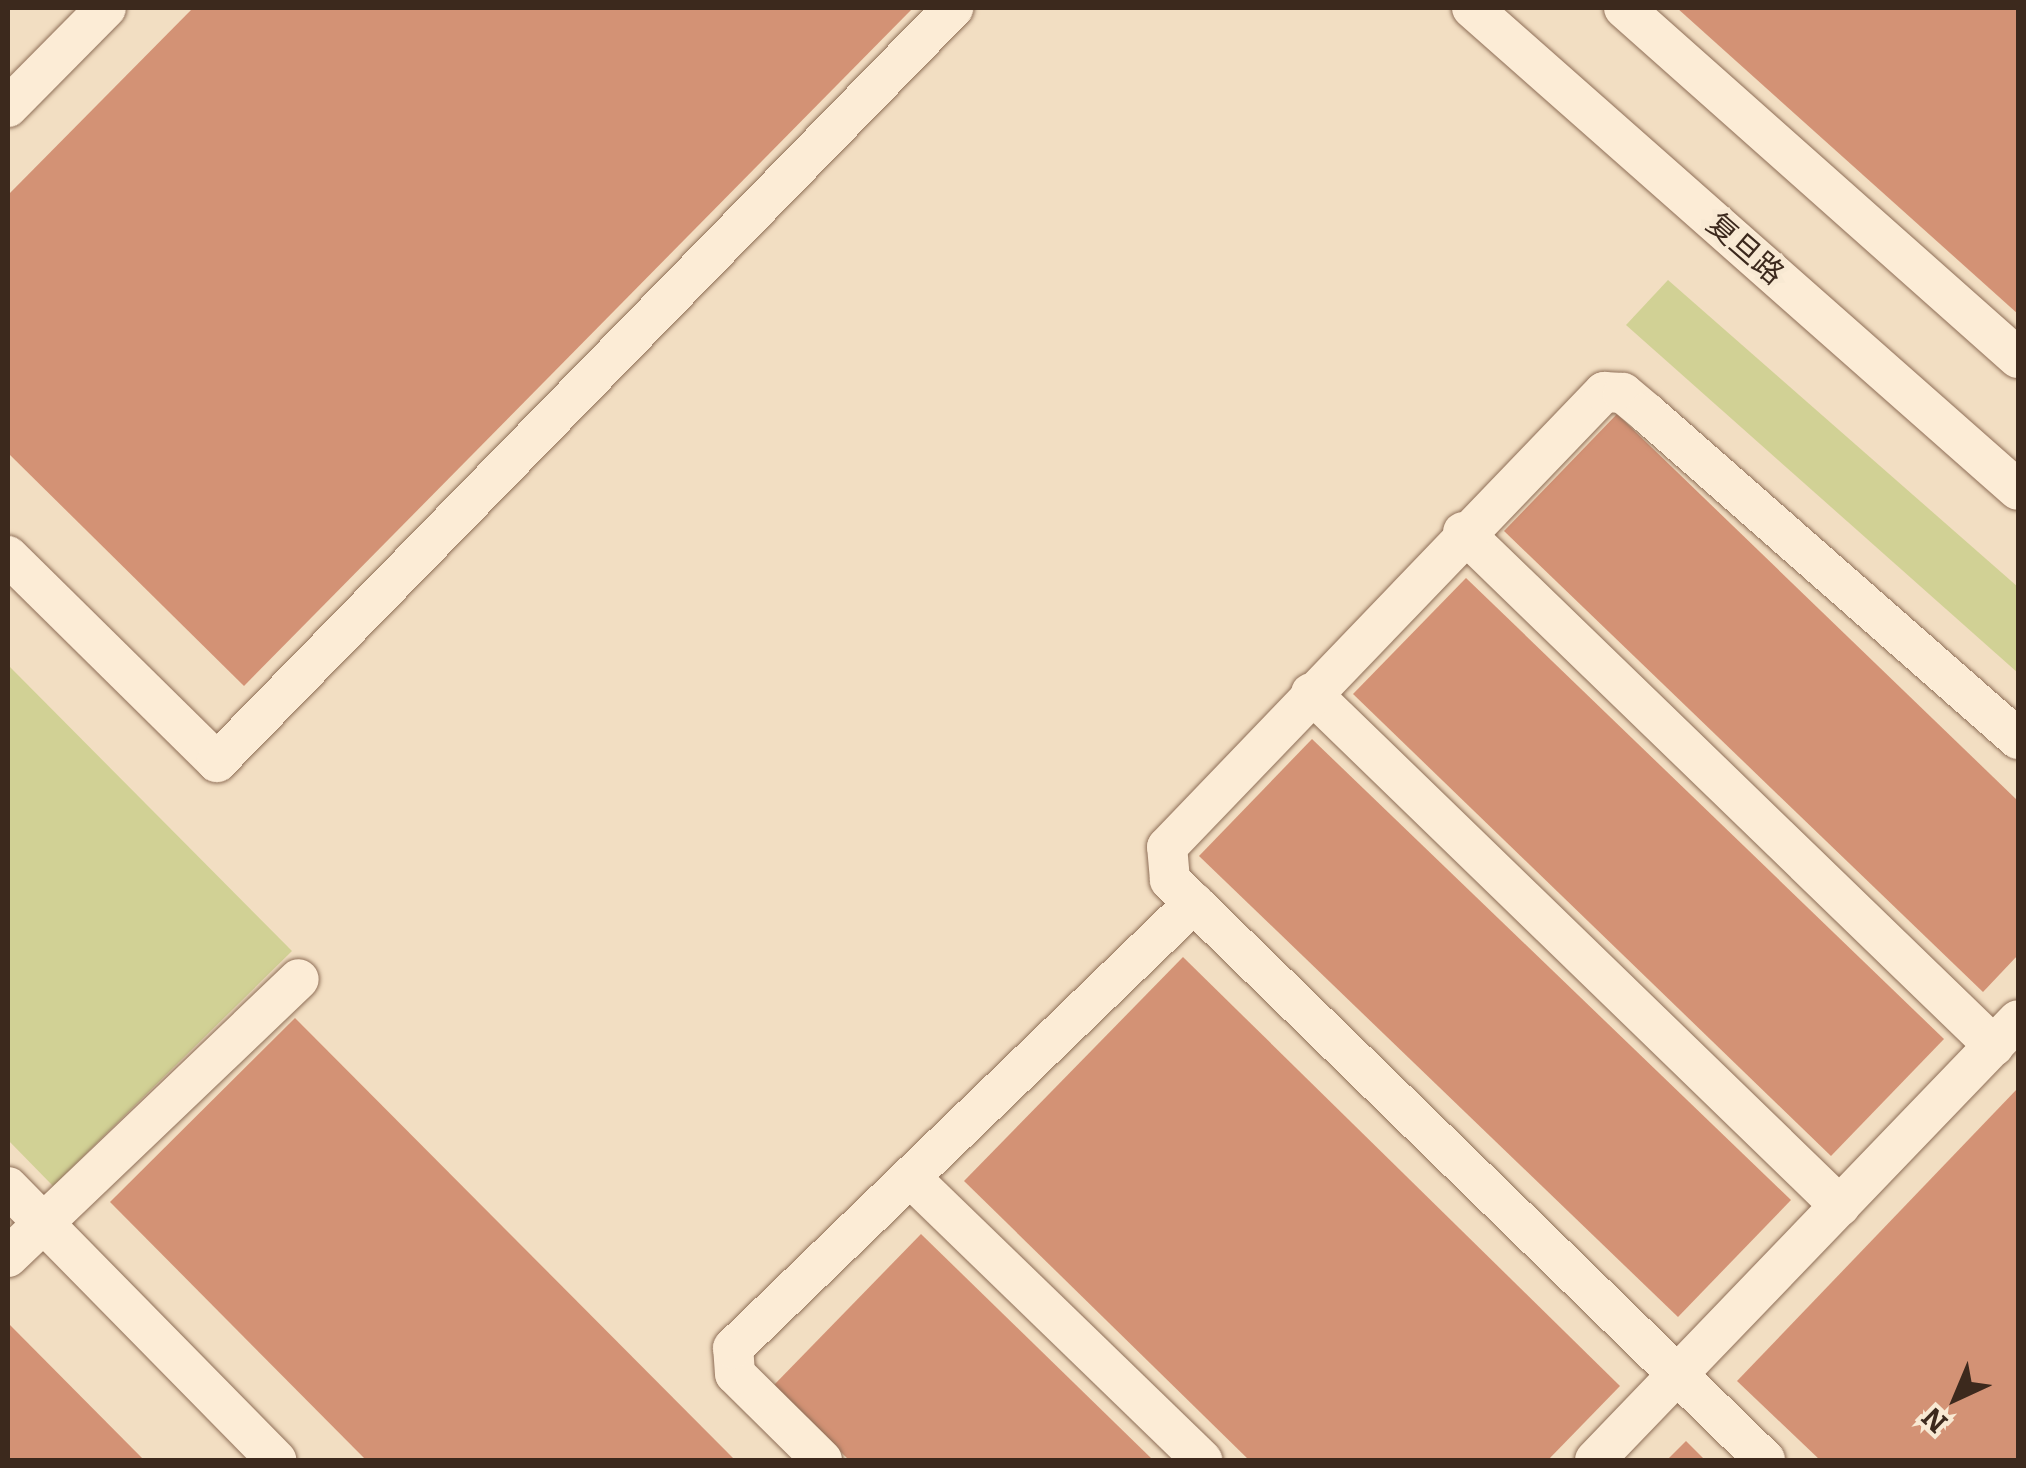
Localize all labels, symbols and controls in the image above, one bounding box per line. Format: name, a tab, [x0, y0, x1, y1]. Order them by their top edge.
street label: 复旦路	[1699, 206, 1791, 292]
north arrow	[1906, 1348, 2006, 1448]
text: N	[1916, 1401, 1954, 1439]

